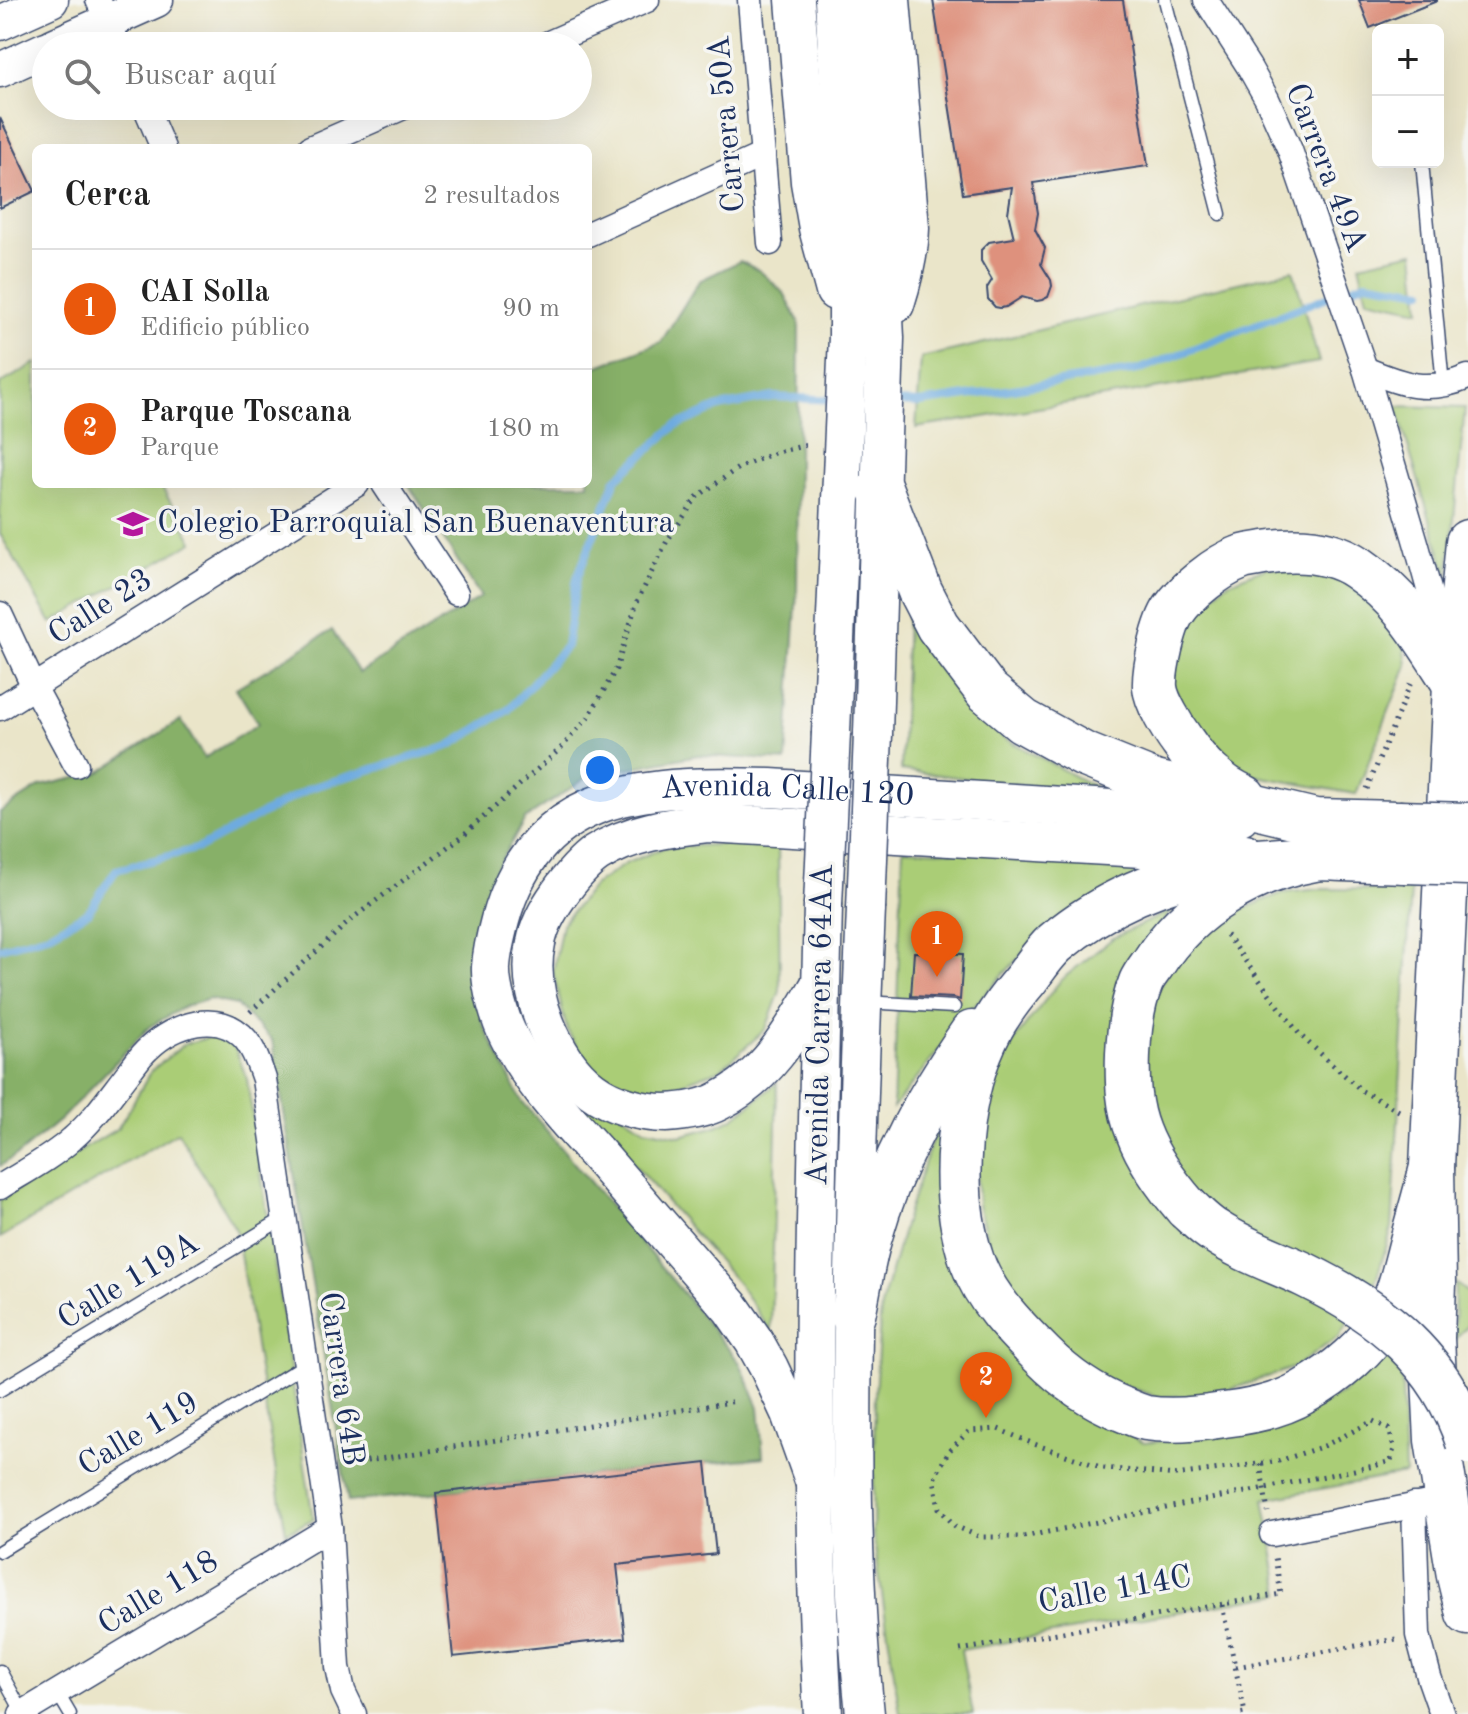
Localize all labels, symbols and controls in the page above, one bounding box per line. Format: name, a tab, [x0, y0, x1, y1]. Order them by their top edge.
map controls	[1372, 24, 1444, 168]
button: +	[1372, 24, 1444, 96]
search box	[32, 32, 592, 120]
street label: Carrera 50A	[704, 34, 752, 214]
icon: search	[60, 54, 104, 98]
text: Buscar aquí	[124, 61, 276, 91]
street label: Carrera 49A	[1278, 79, 1372, 257]
button: −	[1372, 96, 1444, 168]
text: Cerca	[64, 179, 150, 213]
text: 2 resultados	[423, 183, 560, 209]
text: CAI Solla	[140, 278, 270, 308]
text: 1	[82, 296, 98, 322]
text: 90 m	[502, 296, 560, 322]
text: Edificio público	[140, 315, 310, 341]
text: Parque Toscana	[140, 398, 352, 428]
text: 2	[82, 416, 98, 442]
text: 180 m	[487, 416, 560, 442]
text: Parque	[140, 435, 219, 461]
school or university icon: Colegio Parroquial San Buenaventura	[116, 507, 150, 541]
place label: Colegio Parroquial San Buenaventura	[157, 508, 675, 540]
street label: Calle 23	[44, 564, 158, 652]
your location	[580, 750, 620, 790]
street label: Avenida Calle 120	[659, 771, 915, 813]
street label: Avenida Carrera 64AA	[802, 864, 840, 1186]
pin: 1	[911, 911, 963, 977]
street label: Calle 119A	[53, 1228, 205, 1336]
street label: Carrera 64B	[312, 1290, 368, 1468]
pin: 2	[960, 1352, 1012, 1418]
street label: Calle 119	[73, 1387, 205, 1483]
street label: Calle 118	[93, 1546, 225, 1642]
street label: Calle 114C	[1036, 1562, 1194, 1620]

